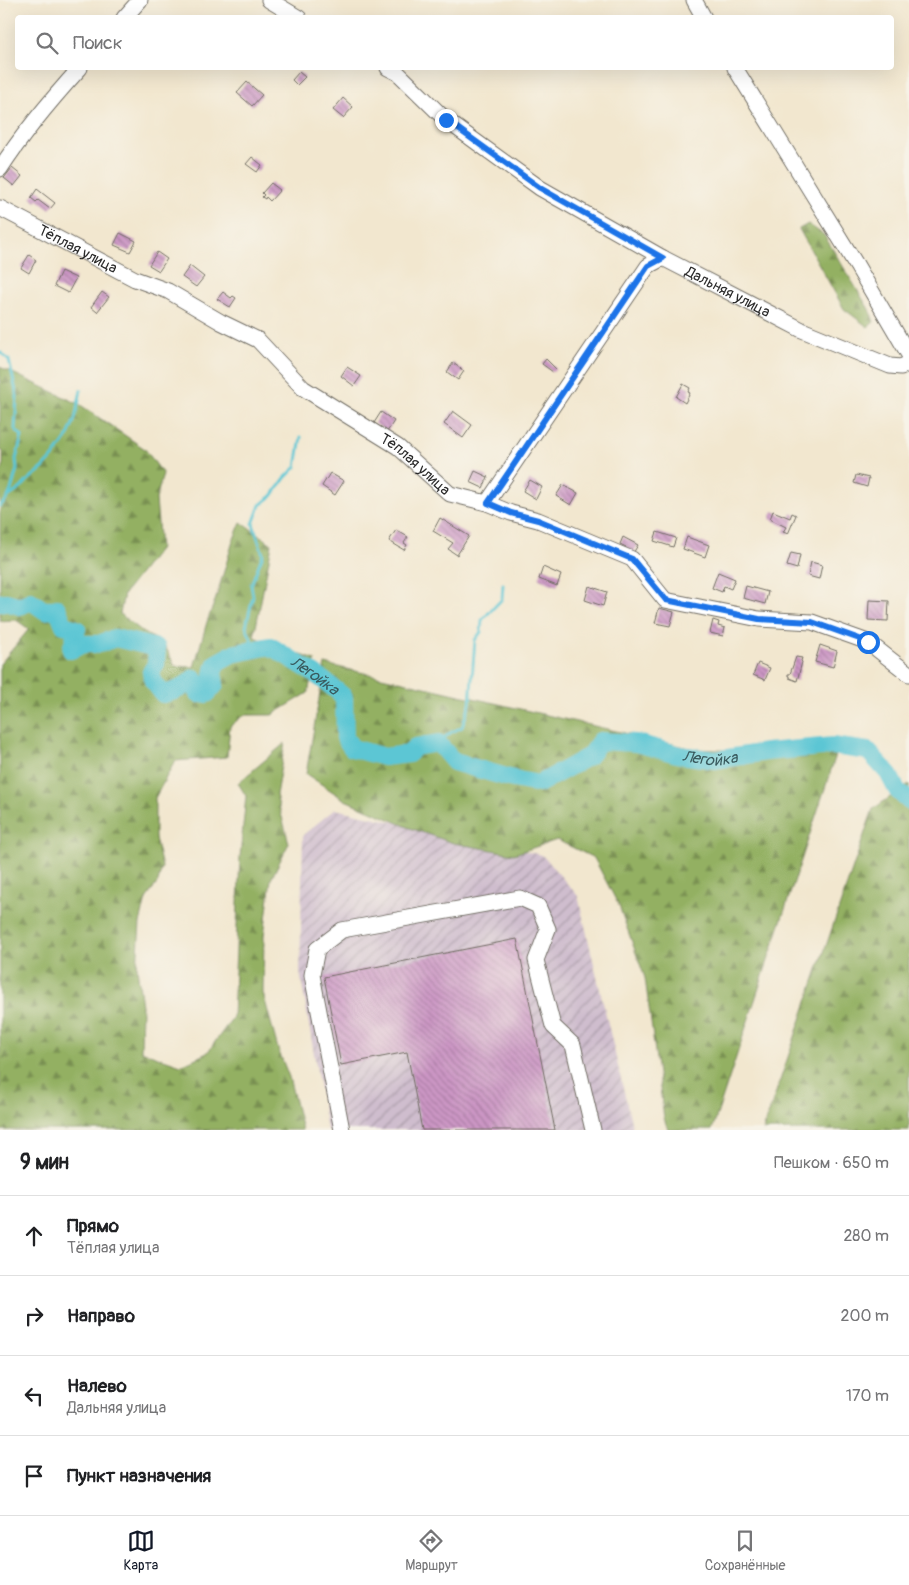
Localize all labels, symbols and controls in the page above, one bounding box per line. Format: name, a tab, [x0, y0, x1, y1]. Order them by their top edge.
search box	[15, 15, 894, 70]
icon: search	[33, 29, 61, 57]
text: Поиск	[73, 31, 123, 55]
route end	[435, 109, 458, 132]
street label: Тёплая улица	[35, 221, 120, 278]
street label: Дальняя улица	[681, 262, 773, 322]
street label: Тёплая улица	[376, 429, 454, 500]
route start	[857, 631, 880, 654]
water label: Легойка	[287, 652, 344, 701]
water label: Легойка	[681, 746, 740, 771]
text: 9 мин	[20, 1149, 69, 1176]
text: Пешком · 650 m	[774, 1153, 889, 1173]
text: Прямо	[67, 1214, 119, 1238]
icon: ahead	[20, 1222, 48, 1250]
text: 280 m	[843, 1226, 889, 1246]
text: Тёплая улица	[67, 1238, 159, 1258]
icon: right	[20, 1302, 48, 1330]
text: Направо	[67, 1304, 135, 1328]
text: 200 m	[841, 1306, 889, 1326]
text: Налево	[67, 1374, 127, 1398]
icon: left	[20, 1382, 48, 1410]
text: 170 m	[846, 1386, 889, 1406]
text: Дальняя улица	[67, 1398, 166, 1418]
icon: arrive	[20, 1462, 48, 1490]
text: Пункт назначения	[67, 1464, 211, 1488]
tab: Карта	[123, 1527, 158, 1574]
tab: Маршрут	[405, 1527, 458, 1574]
tab: Сохранённые	[705, 1527, 786, 1574]

